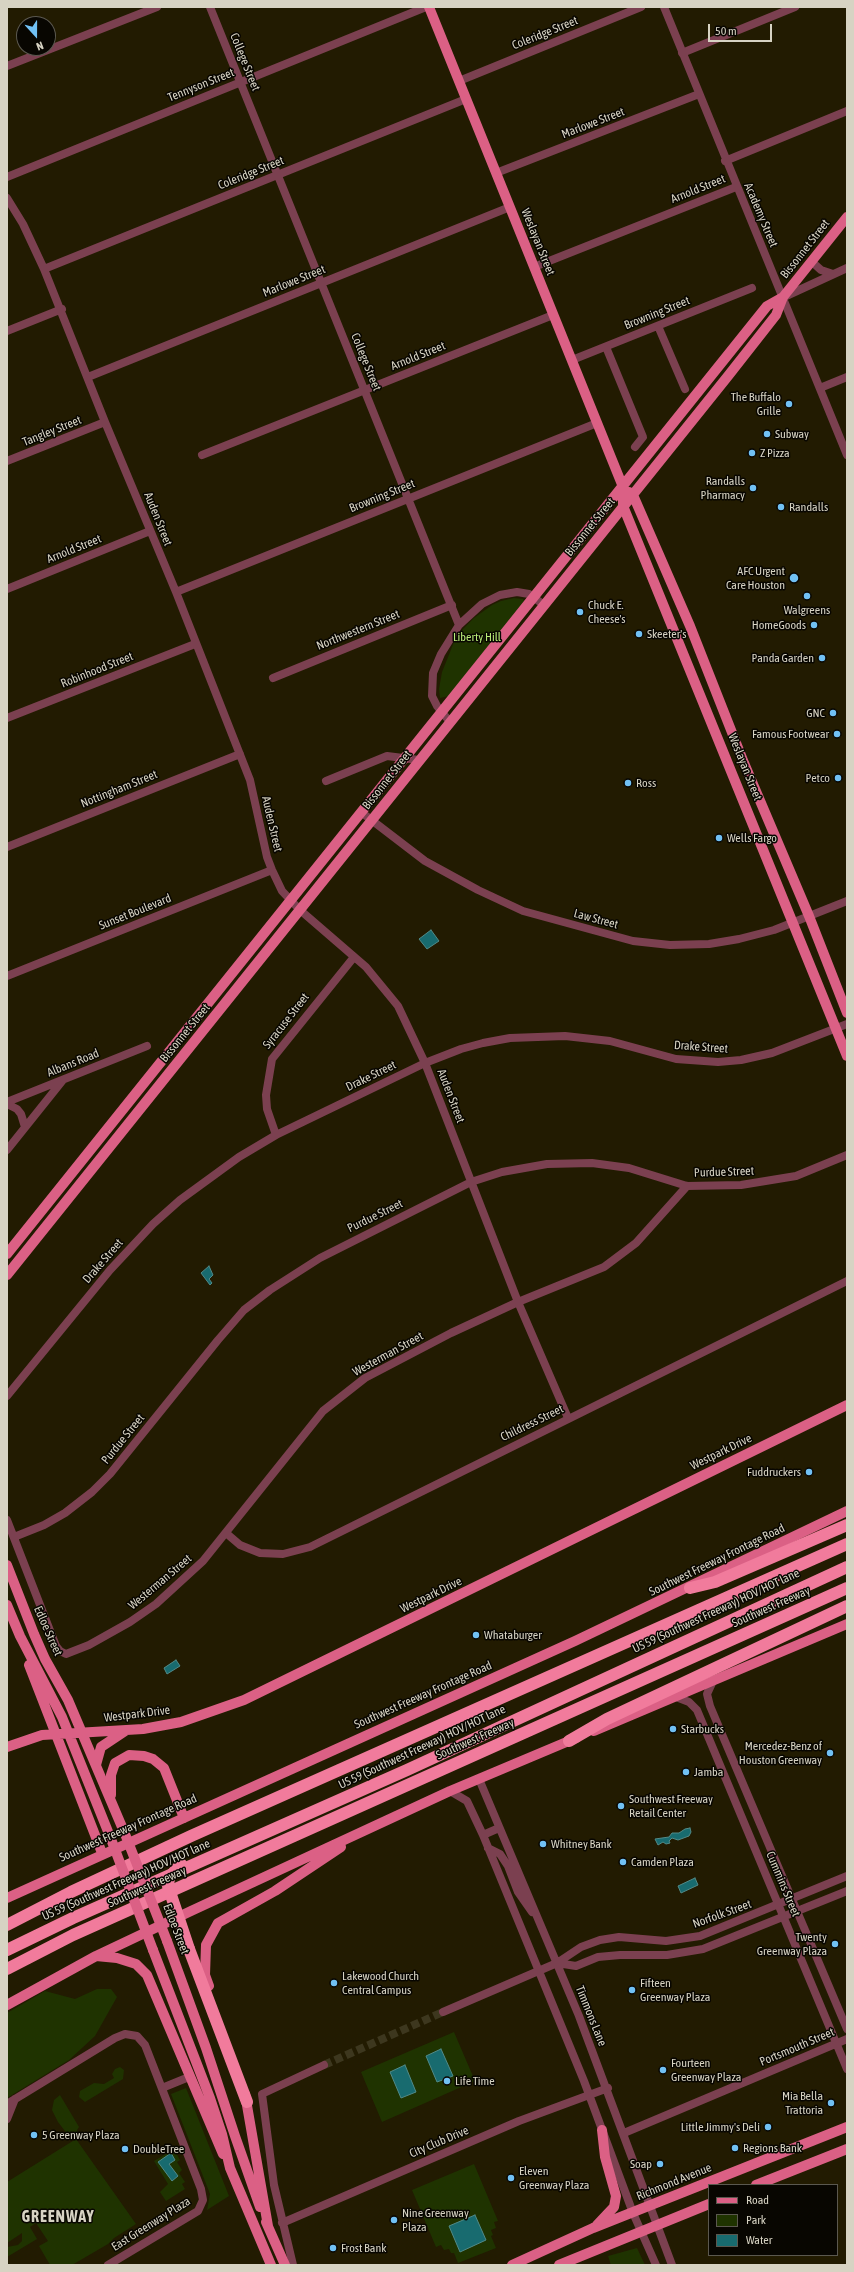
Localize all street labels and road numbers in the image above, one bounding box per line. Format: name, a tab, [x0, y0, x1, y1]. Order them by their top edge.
street label: Coleridge Street	[510, 13, 580, 53]
street label: College Street	[227, 31, 263, 93]
street label: Tennyson Street	[166, 65, 236, 105]
street label: Marlowe Street	[560, 104, 626, 142]
street label: Coleridge Street	[216, 153, 286, 193]
street label: Arnold Street	[669, 172, 727, 206]
street label: Academy Street	[741, 181, 781, 249]
street label: Weslayan Street	[518, 206, 558, 278]
street label: Bissonnet Street	[777, 217, 833, 281]
street label: Marlowe Street	[261, 262, 327, 300]
street label: Browning Street	[622, 293, 692, 333]
street label: College Street	[348, 331, 384, 393]
street label: Arnold Street	[389, 339, 447, 373]
street label: Tangley Street	[20, 413, 84, 449]
street label: Browning Street	[347, 476, 417, 516]
street label: Auden Street	[141, 490, 175, 548]
street label: Bissonnet Street	[562, 495, 618, 559]
street label: Arnold Street	[45, 532, 103, 566]
street label: Northwestern Street	[314, 607, 402, 653]
street label: Robinhood Street	[59, 649, 135, 691]
street label: Weslayan Street	[725, 731, 765, 803]
street label: Bissonnet Street	[359, 748, 415, 812]
street label: Nottingham Street	[79, 767, 159, 811]
street label: Auden Street	[259, 795, 285, 853]
street label: Sunset Boulevard	[97, 891, 173, 933]
street label: Law Street	[572, 906, 620, 932]
street label: Syracuse Street	[260, 990, 312, 1052]
street label: Bissonnet Street	[157, 1001, 213, 1065]
street label: Drake Street	[674, 1038, 728, 1056]
street label: Albans Road	[45, 1046, 101, 1080]
street label: Drake Street	[344, 1058, 398, 1094]
street label: Auden Street	[434, 1067, 468, 1125]
street label: Purdue Street	[694, 1164, 754, 1180]
street label: Purdue Street	[345, 1196, 405, 1236]
street label: Drake Street	[80, 1236, 126, 1286]
street label: Westerman Street	[350, 1329, 426, 1379]
street label: Childress Street	[498, 1402, 566, 1444]
street label: Purdue Street	[98, 1411, 148, 1467]
street label: Westpark Drive	[688, 1431, 754, 1473]
street label: Southwest Freeway Frontage Road	[647, 1521, 787, 1599]
street label: Westerman Street	[125, 1551, 195, 1613]
street label: US 59 (Southwest Freeway) HOV/HOT lane	[630, 1566, 802, 1656]
street label: Westpark Drive	[398, 1574, 464, 1616]
street label: Southwest Freeway	[730, 1583, 812, 1631]
street label: Edloe Street	[31, 1604, 65, 1658]
street label: Southwest Freeway Frontage Road	[352, 1658, 494, 1732]
street label: US 59 (Southwest Freeway) HOV/HOT lane	[336, 1702, 508, 1792]
street label: Westpark Drive	[103, 1703, 171, 1725]
street label: Southwest Freeway	[434, 1715, 516, 1763]
street label: Southwest Freeway Frontage Road	[57, 1791, 199, 1865]
street label: US 59 (Southwest Freeway) HOV/HOT lane	[40, 1836, 212, 1924]
street label: Cummins Street	[763, 1849, 803, 1919]
street label: Southwest Freeway	[106, 1863, 188, 1911]
street label: Norfolk Street	[691, 1897, 753, 1931]
street label: Edloe Street	[160, 1902, 192, 1956]
street label: Timmons Lane	[572, 1984, 610, 2048]
street label: Portsmouth Street	[757, 2025, 837, 2069]
street label: City Club Drive	[407, 2123, 471, 2161]
street label: Richmond Avenue	[634, 2160, 714, 2204]
street label: East Greenway Plaza	[109, 2194, 193, 2254]

